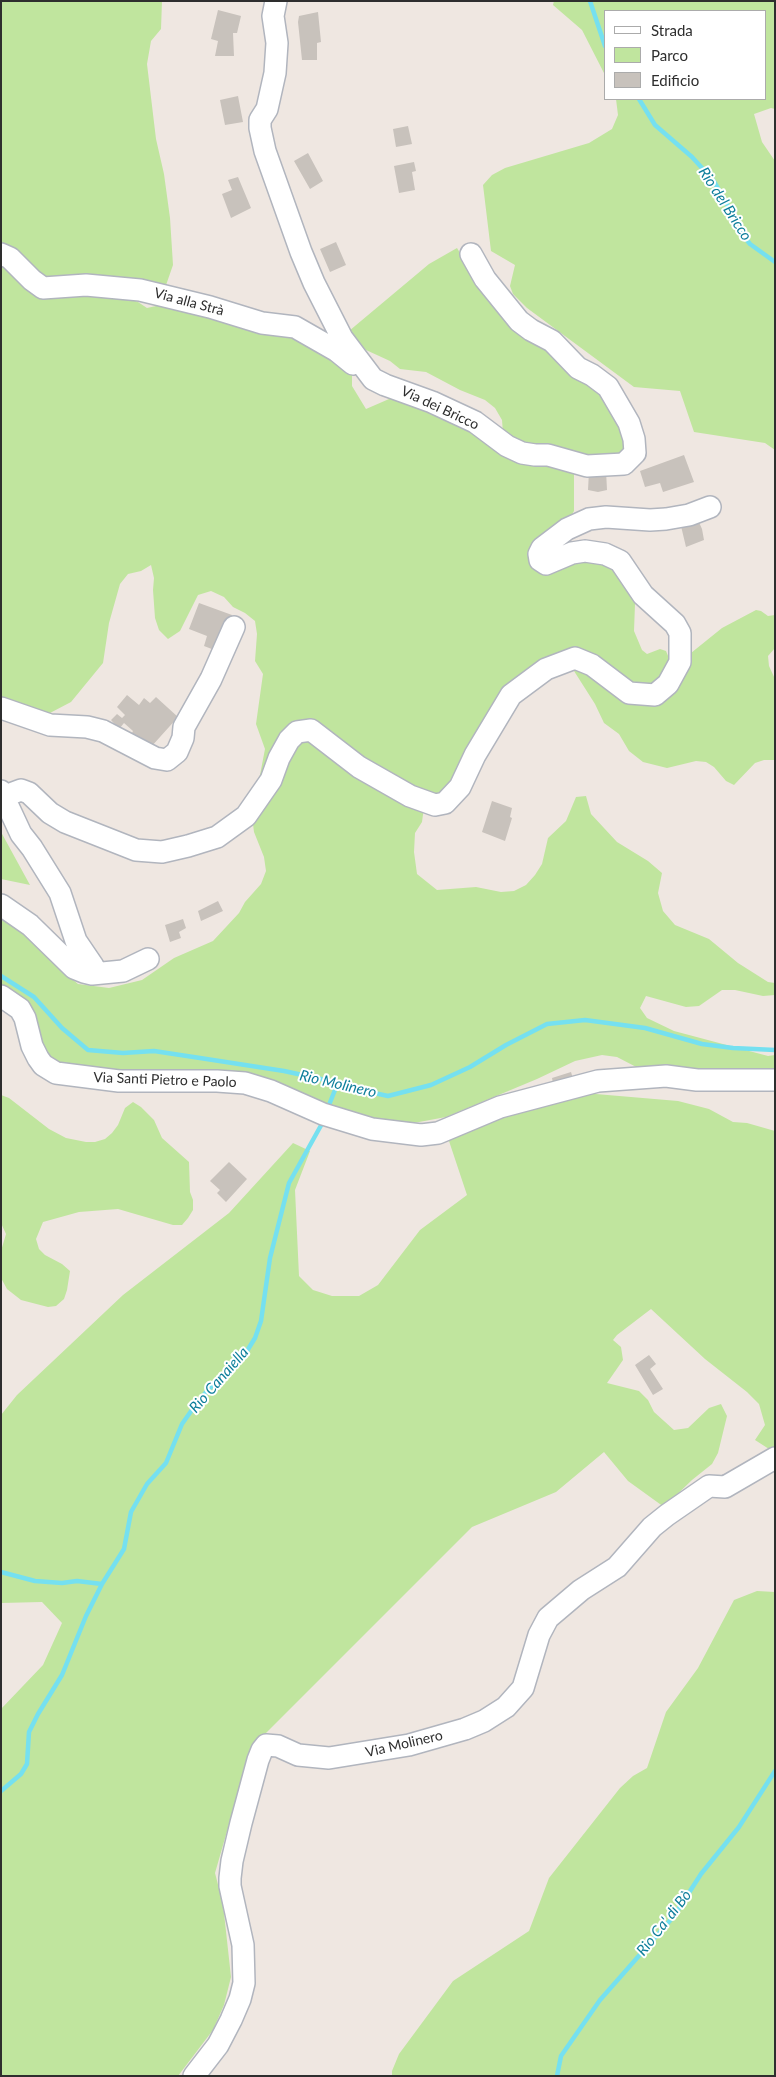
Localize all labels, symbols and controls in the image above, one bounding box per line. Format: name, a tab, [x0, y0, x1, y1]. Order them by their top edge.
legend	[604, 10, 766, 100]
text: Strada	[651, 21, 693, 39]
text: Parco	[651, 46, 688, 64]
text: Edificio	[651, 71, 699, 89]
water label: Rio del Bricco	[695, 164, 755, 244]
street label: Via alla Strà	[152, 285, 226, 319]
street label: Via dei Bricco	[398, 383, 482, 433]
water label: Rio Molinero	[298, 1066, 378, 1102]
street label: Via Santi Pietro e Paolo	[93, 1069, 237, 1091]
water label: Rio Canaiella	[186, 1344, 252, 1416]
street label: Via Molinero	[364, 1727, 444, 1761]
water label: Rio Ca' di Bò	[633, 1887, 695, 1959]

